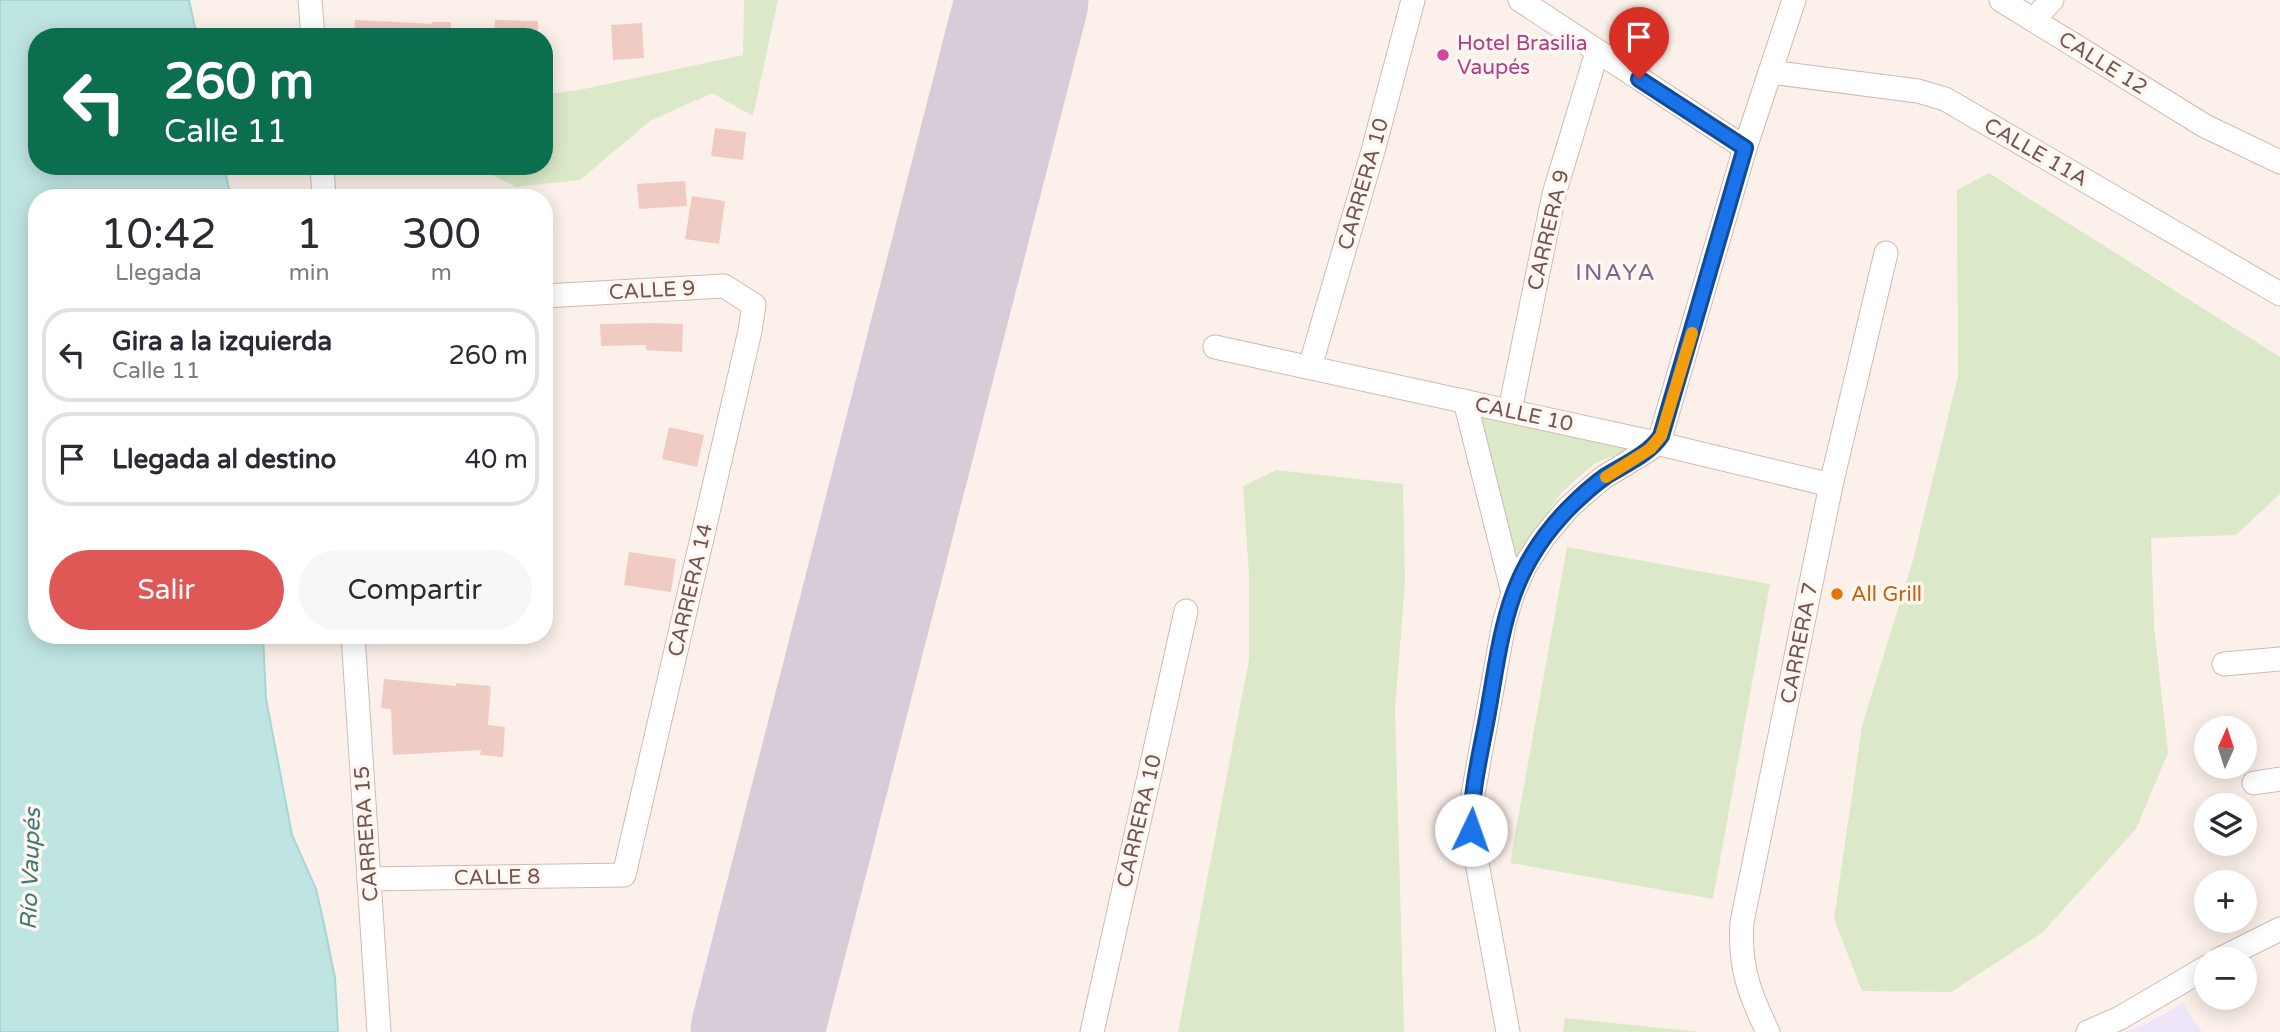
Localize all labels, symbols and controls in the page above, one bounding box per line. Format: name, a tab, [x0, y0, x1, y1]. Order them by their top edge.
pin	[1609, 7, 1669, 79]
icon: arrive	[1620, 18, 1658, 56]
street label: CALLE 12	[2054, 26, 2152, 100]
place label: Hotel Brasilia Vaupés	[1457, 31, 1588, 80]
marker: Hotel Brasilia Vaupés	[1435, 47, 1451, 63]
text: 260 m	[164, 53, 314, 112]
icon: left	[49, 56, 140, 147]
text: Calle 11	[164, 113, 287, 151]
street label: CALLE 11A	[1980, 113, 2092, 192]
street label: CARRERA 10	[1333, 115, 1394, 253]
street label: CARRERA 9	[1522, 167, 1574, 293]
text: 10:42	[100, 209, 217, 260]
text: 1	[296, 209, 322, 260]
text: 300	[402, 209, 481, 260]
text: Llegada	[115, 259, 202, 287]
text: min	[289, 259, 330, 287]
text: m	[431, 259, 452, 287]
district label: INAYA	[1575, 259, 1657, 287]
street label: CALLE 9	[608, 276, 696, 305]
text: Gira a la izquierda	[112, 326, 332, 357]
icon: left	[53, 336, 91, 374]
text: 260 m	[448, 340, 528, 371]
text: Calle 11	[112, 357, 200, 385]
street label: CALLE 10	[1473, 392, 1575, 437]
icon: arrive	[53, 440, 91, 478]
text: Llegada al destino	[112, 444, 336, 475]
text: 40 m	[465, 444, 528, 475]
street label: CARRERA 14	[663, 521, 718, 659]
button: Salir	[49, 550, 284, 630]
button: Compartir	[298, 550, 532, 630]
street label: CARRERA 7	[1776, 580, 1823, 706]
place label: All Grill	[1851, 582, 1922, 607]
marker: All Grill	[1829, 586, 1845, 602]
north arrow	[2194, 716, 2258, 779]
map controls	[2194, 716, 2257, 1010]
street label: CARRERA 10	[1112, 752, 1167, 890]
street label: CARRERA 15	[349, 765, 384, 903]
position arrow	[1434, 793, 1508, 867]
button: layers	[2194, 793, 2257, 856]
water label: Río Vaupés	[15, 806, 47, 931]
street label: CALLE 8	[454, 864, 540, 891]
button: +	[2194, 870, 2257, 933]
button: −	[2194, 947, 2257, 1010]

